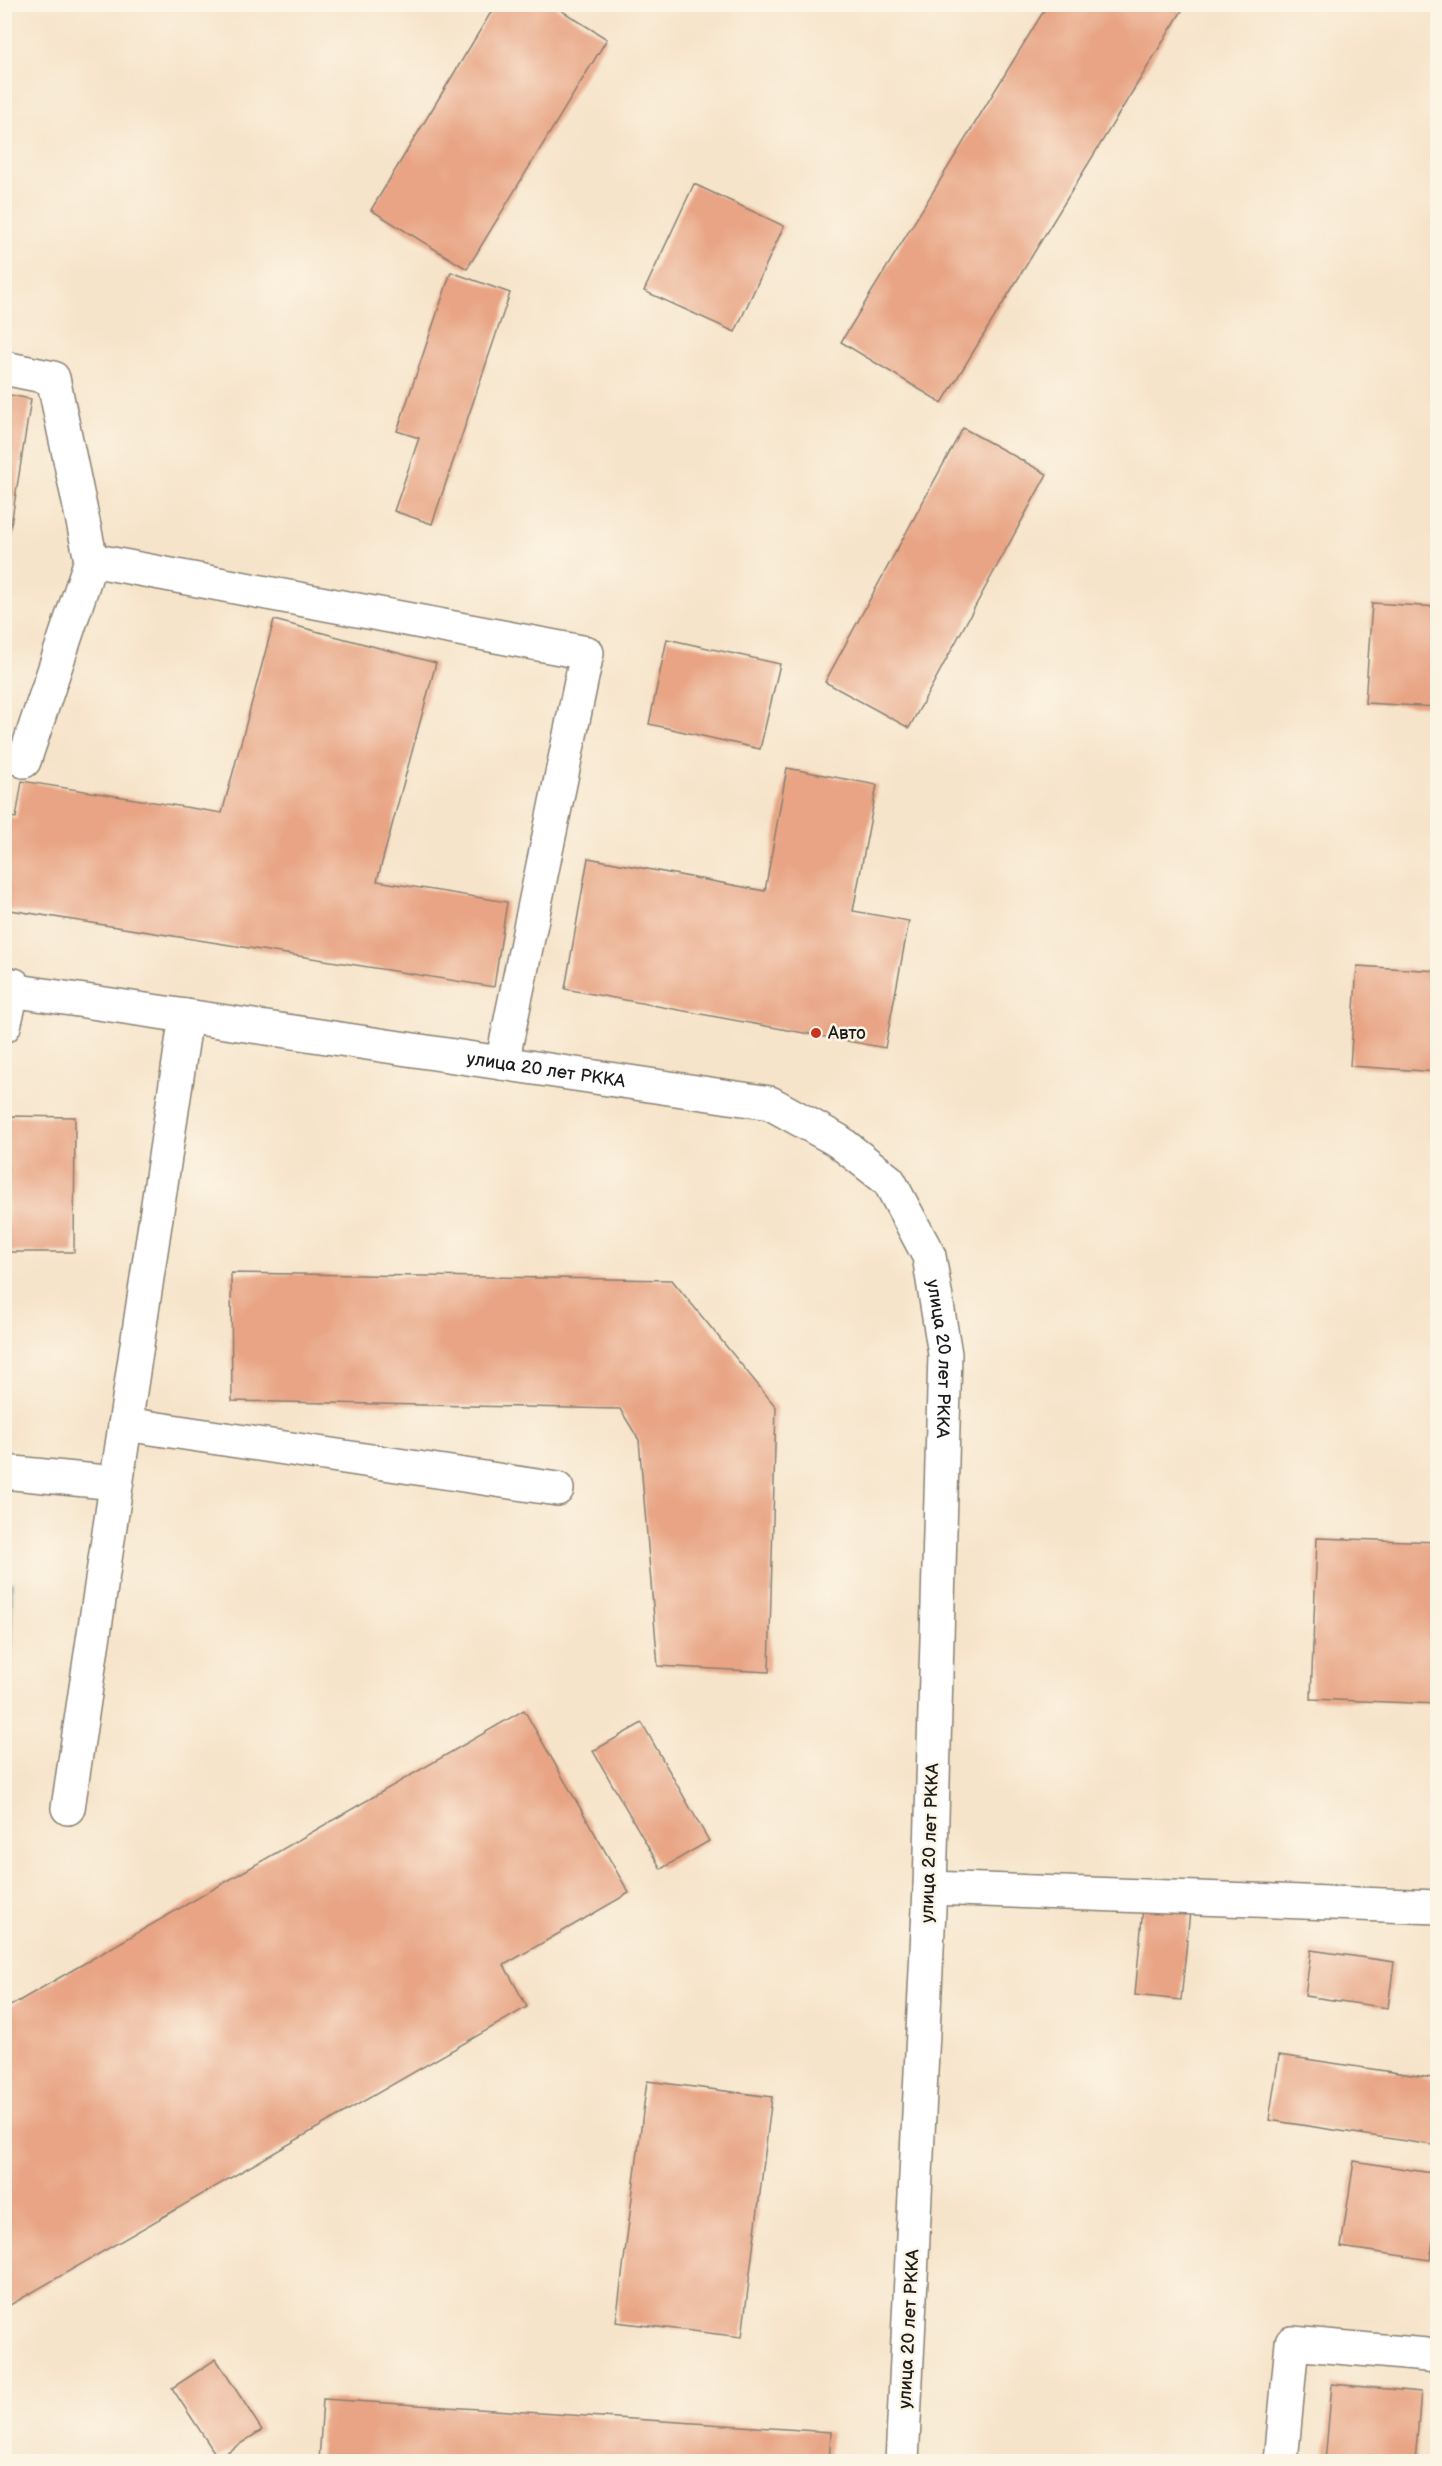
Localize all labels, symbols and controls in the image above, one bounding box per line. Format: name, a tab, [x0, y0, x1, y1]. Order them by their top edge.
place label: Авто	[827, 1023, 866, 1044]
marker: Авто	[809, 1026, 823, 1040]
street label: улица 20 лет РККА	[465, 1048, 627, 1092]
street label: улица 20 лет РККА	[922, 1278, 955, 1439]
street label: улица 20 лет РККА	[917, 1763, 943, 1923]
street label: улица 20 лет РККА	[894, 2249, 924, 2409]

